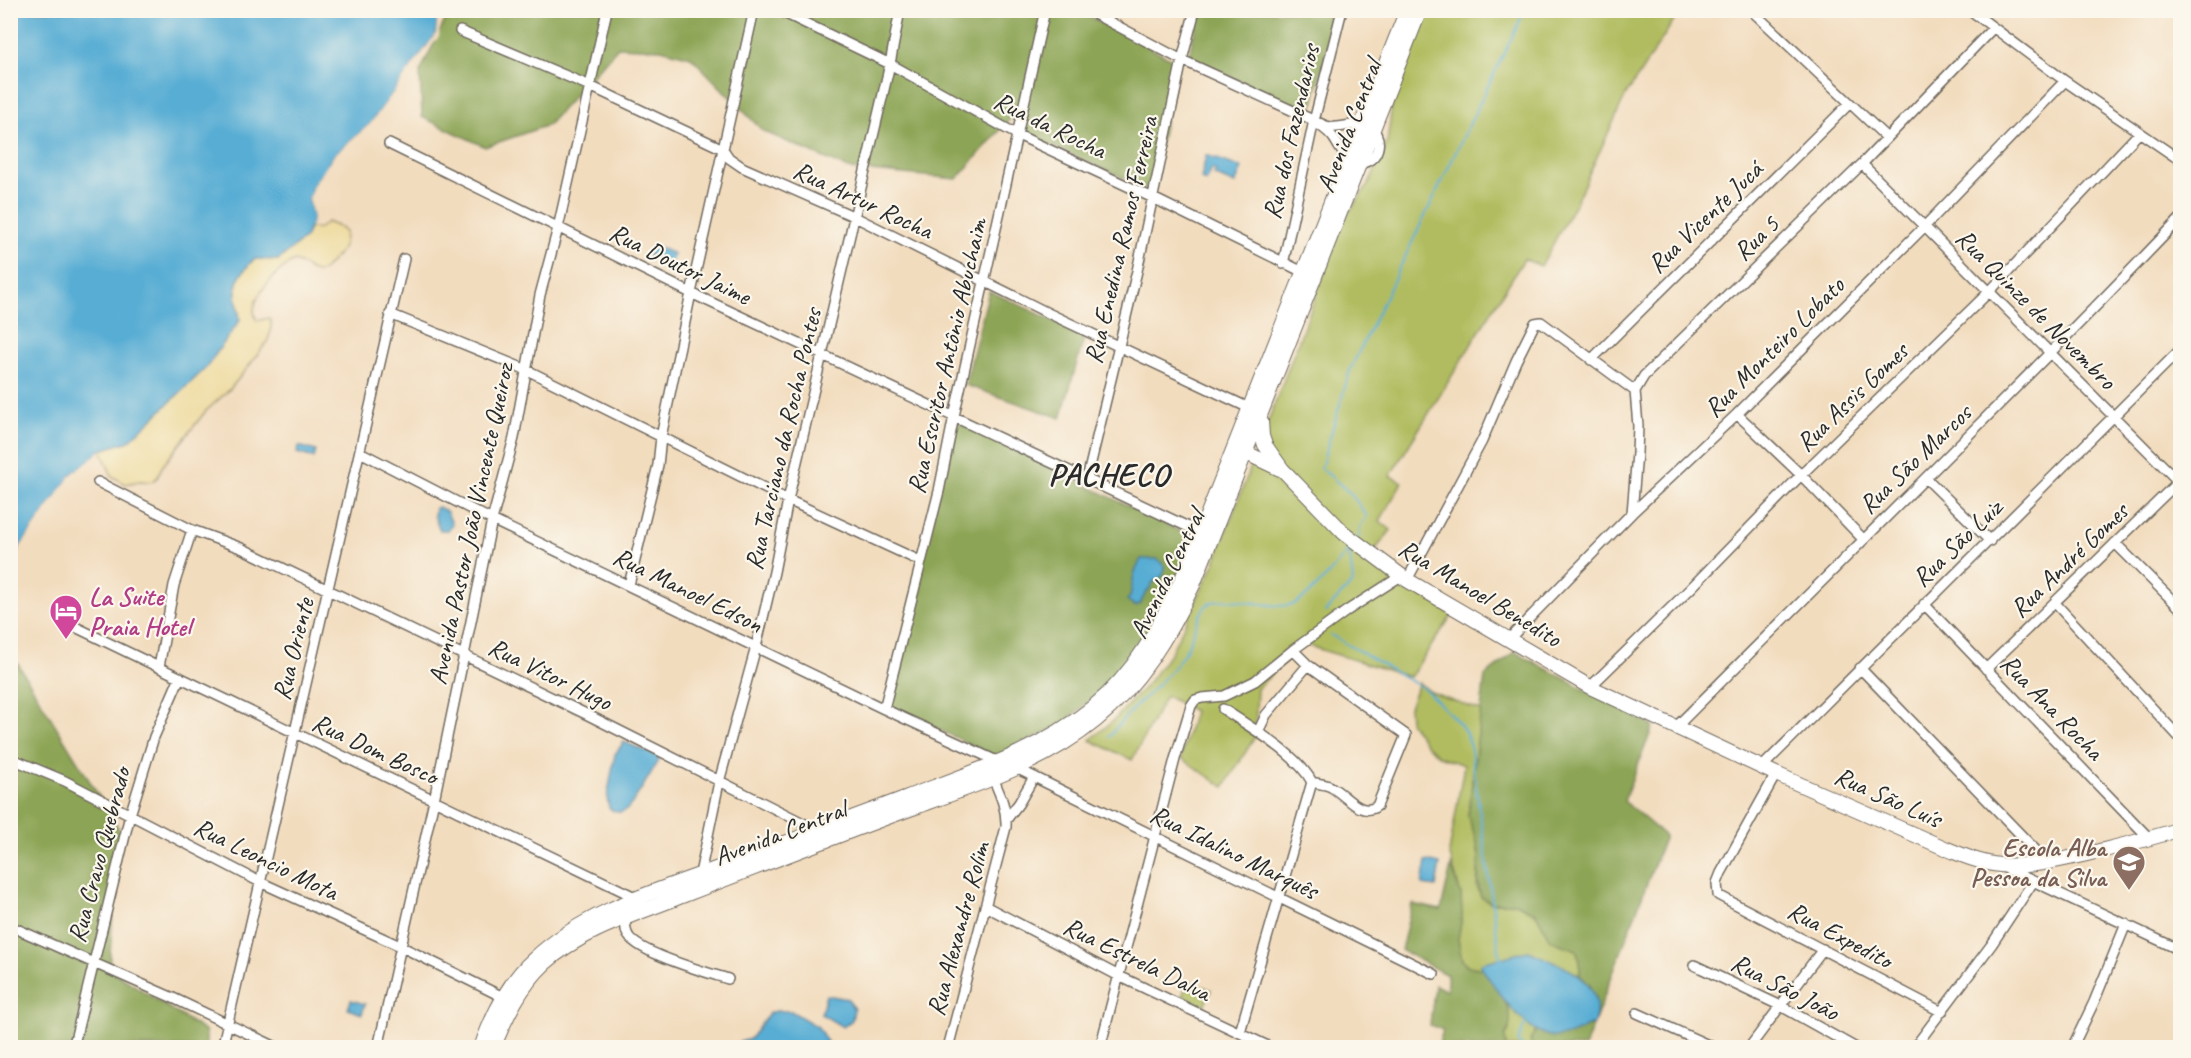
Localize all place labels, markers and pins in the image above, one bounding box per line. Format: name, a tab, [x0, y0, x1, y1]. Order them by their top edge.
place label: La Suite Praia Hotel	[89, 580, 195, 643]
hotel icon: La Suite Praia Hotel	[48, 593, 84, 640]
place label: Escola Alba Pessoa da Silva	[1970, 831, 2108, 894]
school or university icon: Escola Alba Pessoa da Silva	[2111, 844, 2147, 891]

